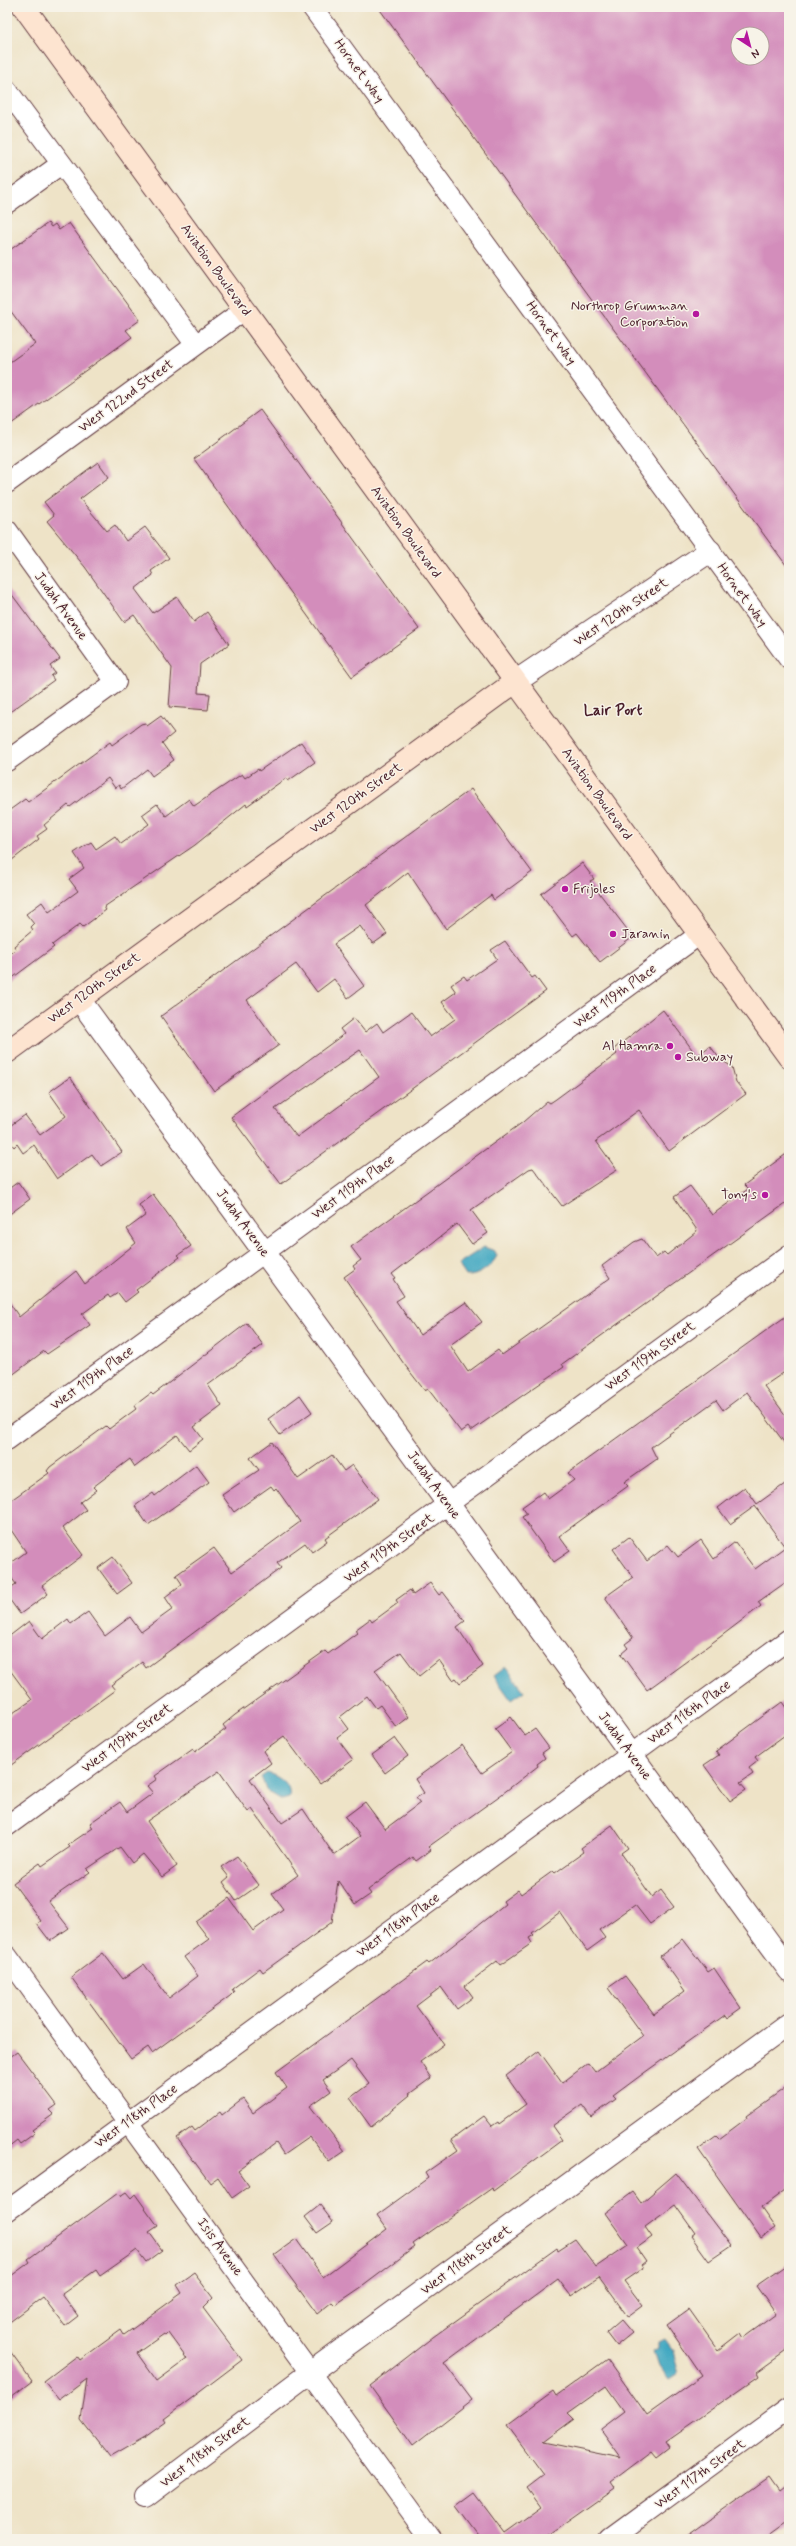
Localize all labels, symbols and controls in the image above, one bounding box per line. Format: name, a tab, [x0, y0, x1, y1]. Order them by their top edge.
north arrow	[730, 26, 770, 66]
street label: Hornet Way	[330, 35, 388, 107]
text: N	[748, 45, 762, 61]
street label: Aviation Boulevard	[176, 220, 256, 320]
street label: Hornet Way	[522, 297, 580, 369]
place label: Northrop Grumman Corporation	[571, 297, 688, 331]
marker: Northrop Grumman Corporation	[691, 309, 701, 319]
street label: West 122nd Street	[75, 355, 177, 437]
street label: Aviation Boulevard	[366, 482, 446, 582]
street label: Hornet Way	[713, 559, 771, 631]
street label: Judah Avenue	[30, 568, 92, 644]
street label: West 120th Street	[570, 573, 672, 650]
district label: Lair Port	[584, 701, 643, 721]
street label: Aviation Boulevard	[557, 744, 637, 844]
street label: West 120th Street	[306, 758, 406, 838]
place label: Frijoles	[573, 880, 615, 898]
marker: Frijoles	[560, 884, 570, 894]
place label: Jaranin	[621, 925, 670, 943]
marker: Jaranin	[608, 929, 618, 939]
street label: West 120th Street	[44, 948, 144, 1028]
street label: West 119th Place	[570, 960, 660, 1032]
place label: Al Hamra	[602, 1037, 663, 1055]
marker: Al Hamra	[665, 1041, 675, 1051]
place label: Subway	[686, 1048, 733, 1066]
marker: Subway	[673, 1052, 683, 1062]
street label: West 119th Place	[308, 1151, 398, 1223]
street label: Judah Avenue	[212, 1185, 274, 1261]
place label: Tony's	[721, 1186, 757, 1204]
marker: Tony's	[760, 1190, 770, 1200]
street label: West 119th Street	[601, 1317, 700, 1395]
street label: West 119th Place	[47, 1342, 137, 1414]
street label: Judah Avenue	[403, 1447, 465, 1523]
street label: West 119th Street	[340, 1509, 439, 1587]
street label: West 118th Place	[644, 1676, 734, 1748]
street label: West 119th Street	[78, 1699, 177, 1777]
street label: Judah Avenue	[594, 1708, 656, 1784]
street label: West 118th Place	[353, 1889, 443, 1961]
street label: West 118th Place	[91, 2080, 181, 2152]
street label: Isis Avenue	[193, 2214, 247, 2280]
street label: West 118th Street	[417, 2221, 516, 2299]
street label: West 118th Street	[156, 2412, 254, 2492]
street label: West 117th Street	[651, 2434, 750, 2513]

